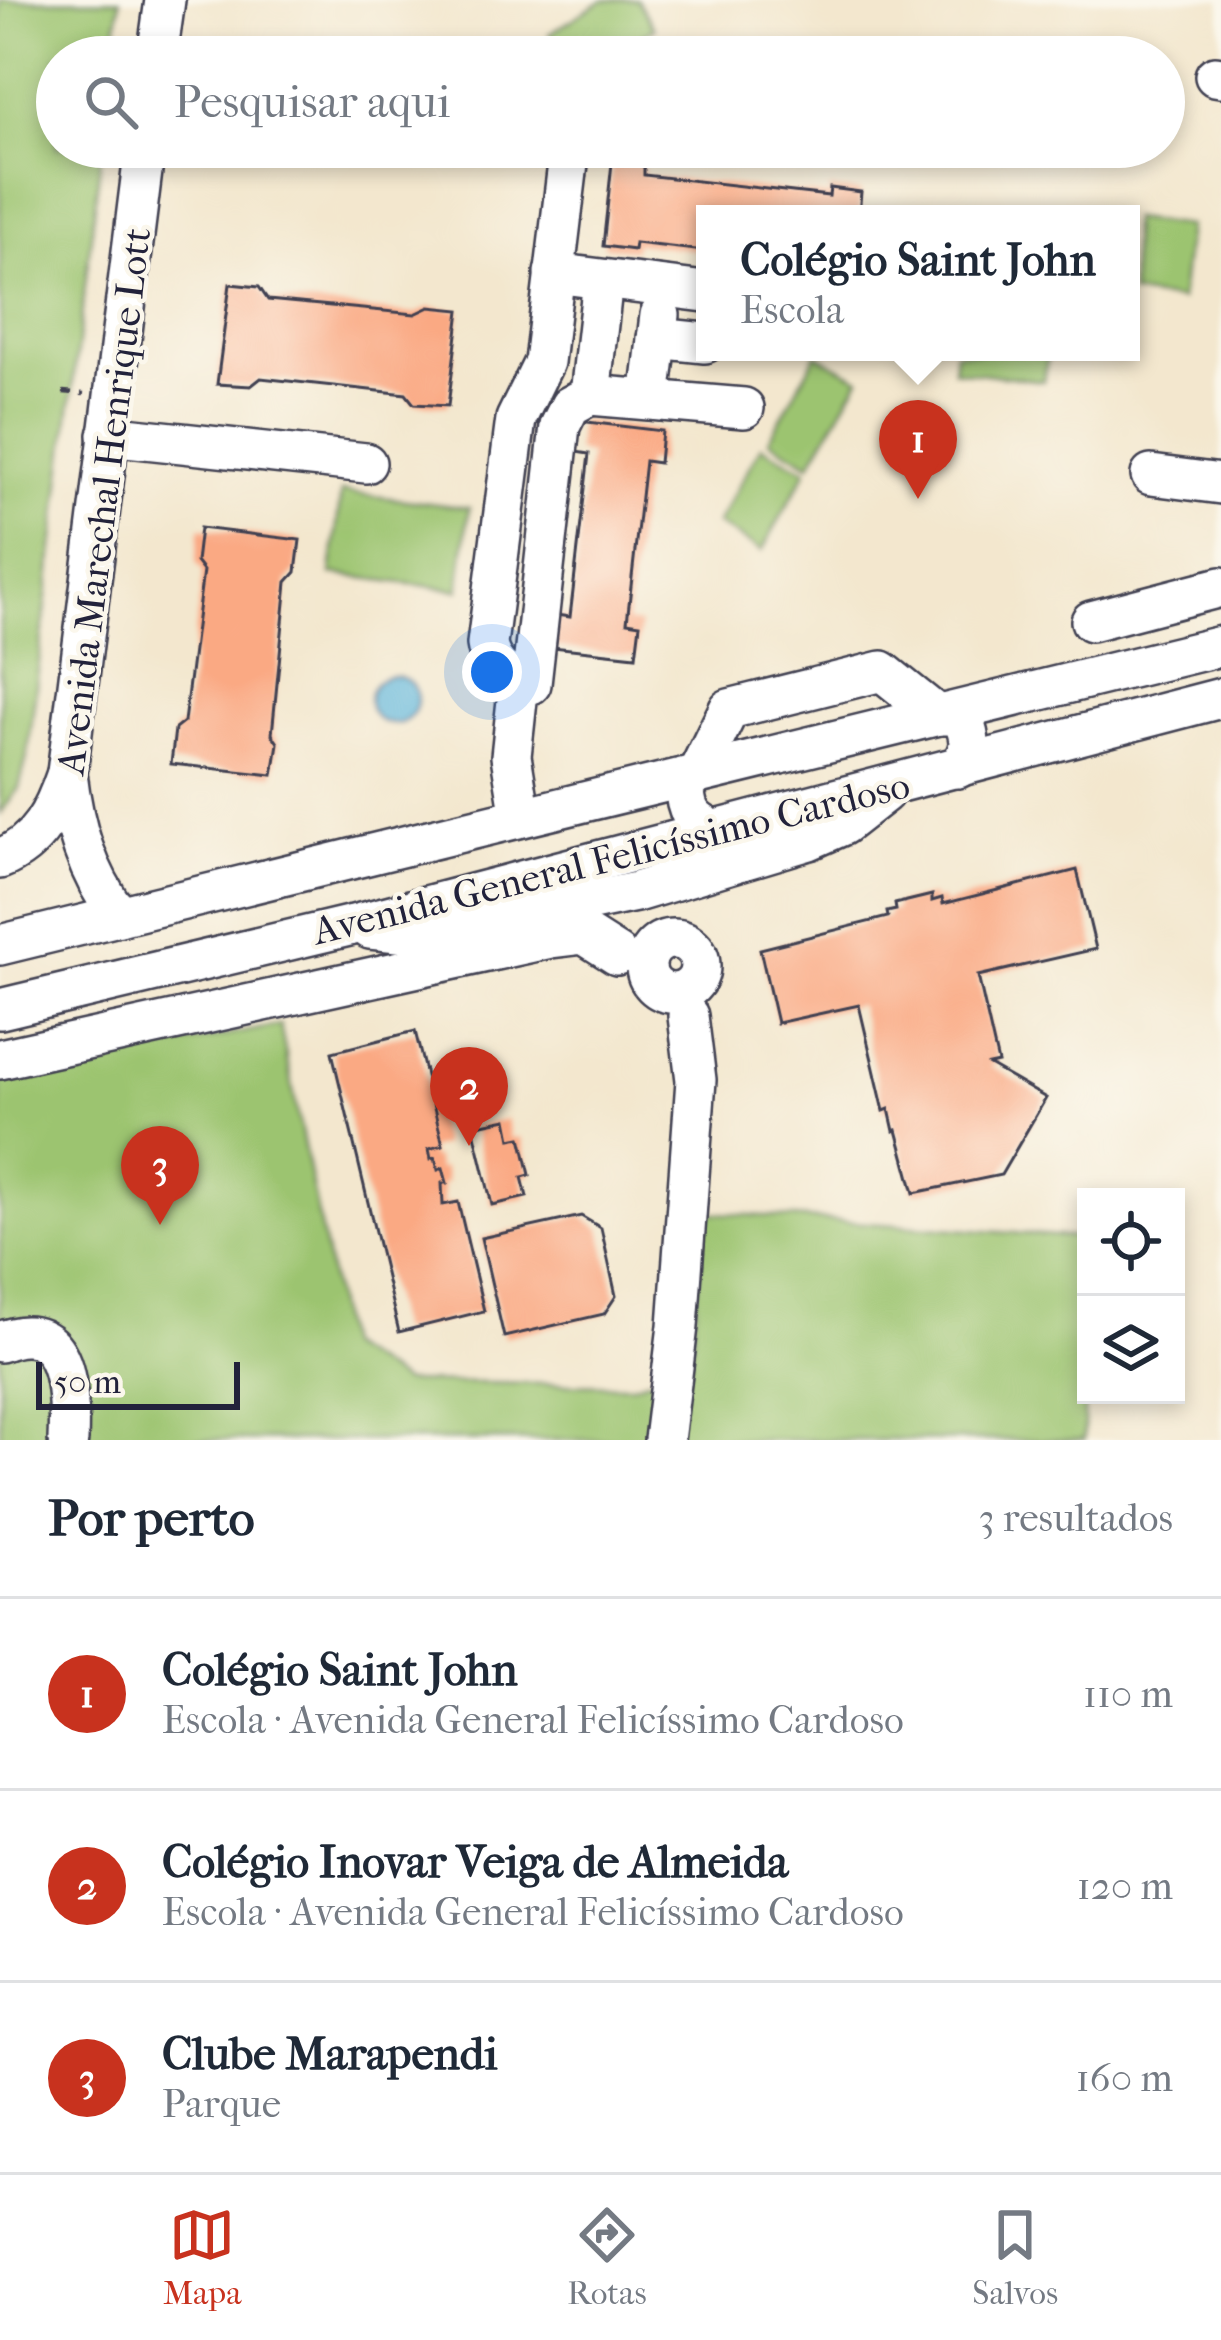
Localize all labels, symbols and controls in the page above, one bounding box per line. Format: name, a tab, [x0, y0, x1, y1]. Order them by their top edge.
search box	[36, 36, 1185, 168]
icon: search	[78, 69, 144, 135]
text: Pesquisar aqui	[174, 76, 450, 129]
popup	[696, 205, 1140, 361]
street label: Avenida Marechal Henrique Lott	[47, 225, 160, 779]
text: Colégio Saint John	[740, 234, 1096, 287]
text: Escola	[740, 287, 844, 333]
pin: 1	[879, 400, 957, 499]
your location	[462, 642, 522, 702]
street label: Avenida General Felicíssimo Cardoso	[306, 761, 914, 955]
pin: 2	[430, 1047, 508, 1146]
pin: 3	[121, 1126, 199, 1225]
map controls	[1077, 1188, 1185, 1404]
button: locate	[1077, 1188, 1185, 1296]
button: layers	[1077, 1296, 1185, 1404]
scale bar	[36, 1356, 240, 1409]
text: 50 m	[54, 1363, 121, 1402]
text: Por perto	[48, 1488, 255, 1548]
text: 3 resultados	[979, 1495, 1173, 1541]
text: Colégio Saint John	[162, 1644, 518, 1697]
text: 1	[80, 1671, 94, 1717]
text: 110 m	[1083, 1671, 1173, 1717]
text: Escola · Avenida General Felicíssimo Cardoso	[162, 1697, 904, 1743]
text: Colégio Inovar Veiga de Almeida	[162, 1836, 788, 1889]
text: 2	[77, 1863, 97, 1909]
text: 120 m	[1077, 1863, 1173, 1909]
text: Escola · Avenida General Felicíssimo Cardoso	[162, 1889, 904, 1935]
text: Clube Marapendi	[162, 2028, 498, 2081]
text: 3	[79, 2055, 95, 2101]
text: 160 m	[1076, 2055, 1173, 2101]
text: Parque	[162, 2081, 281, 2127]
tab: Mapa	[163, 2202, 242, 2313]
tab: Rotas	[567, 2202, 647, 2313]
tab: Salvos	[972, 2202, 1058, 2313]

